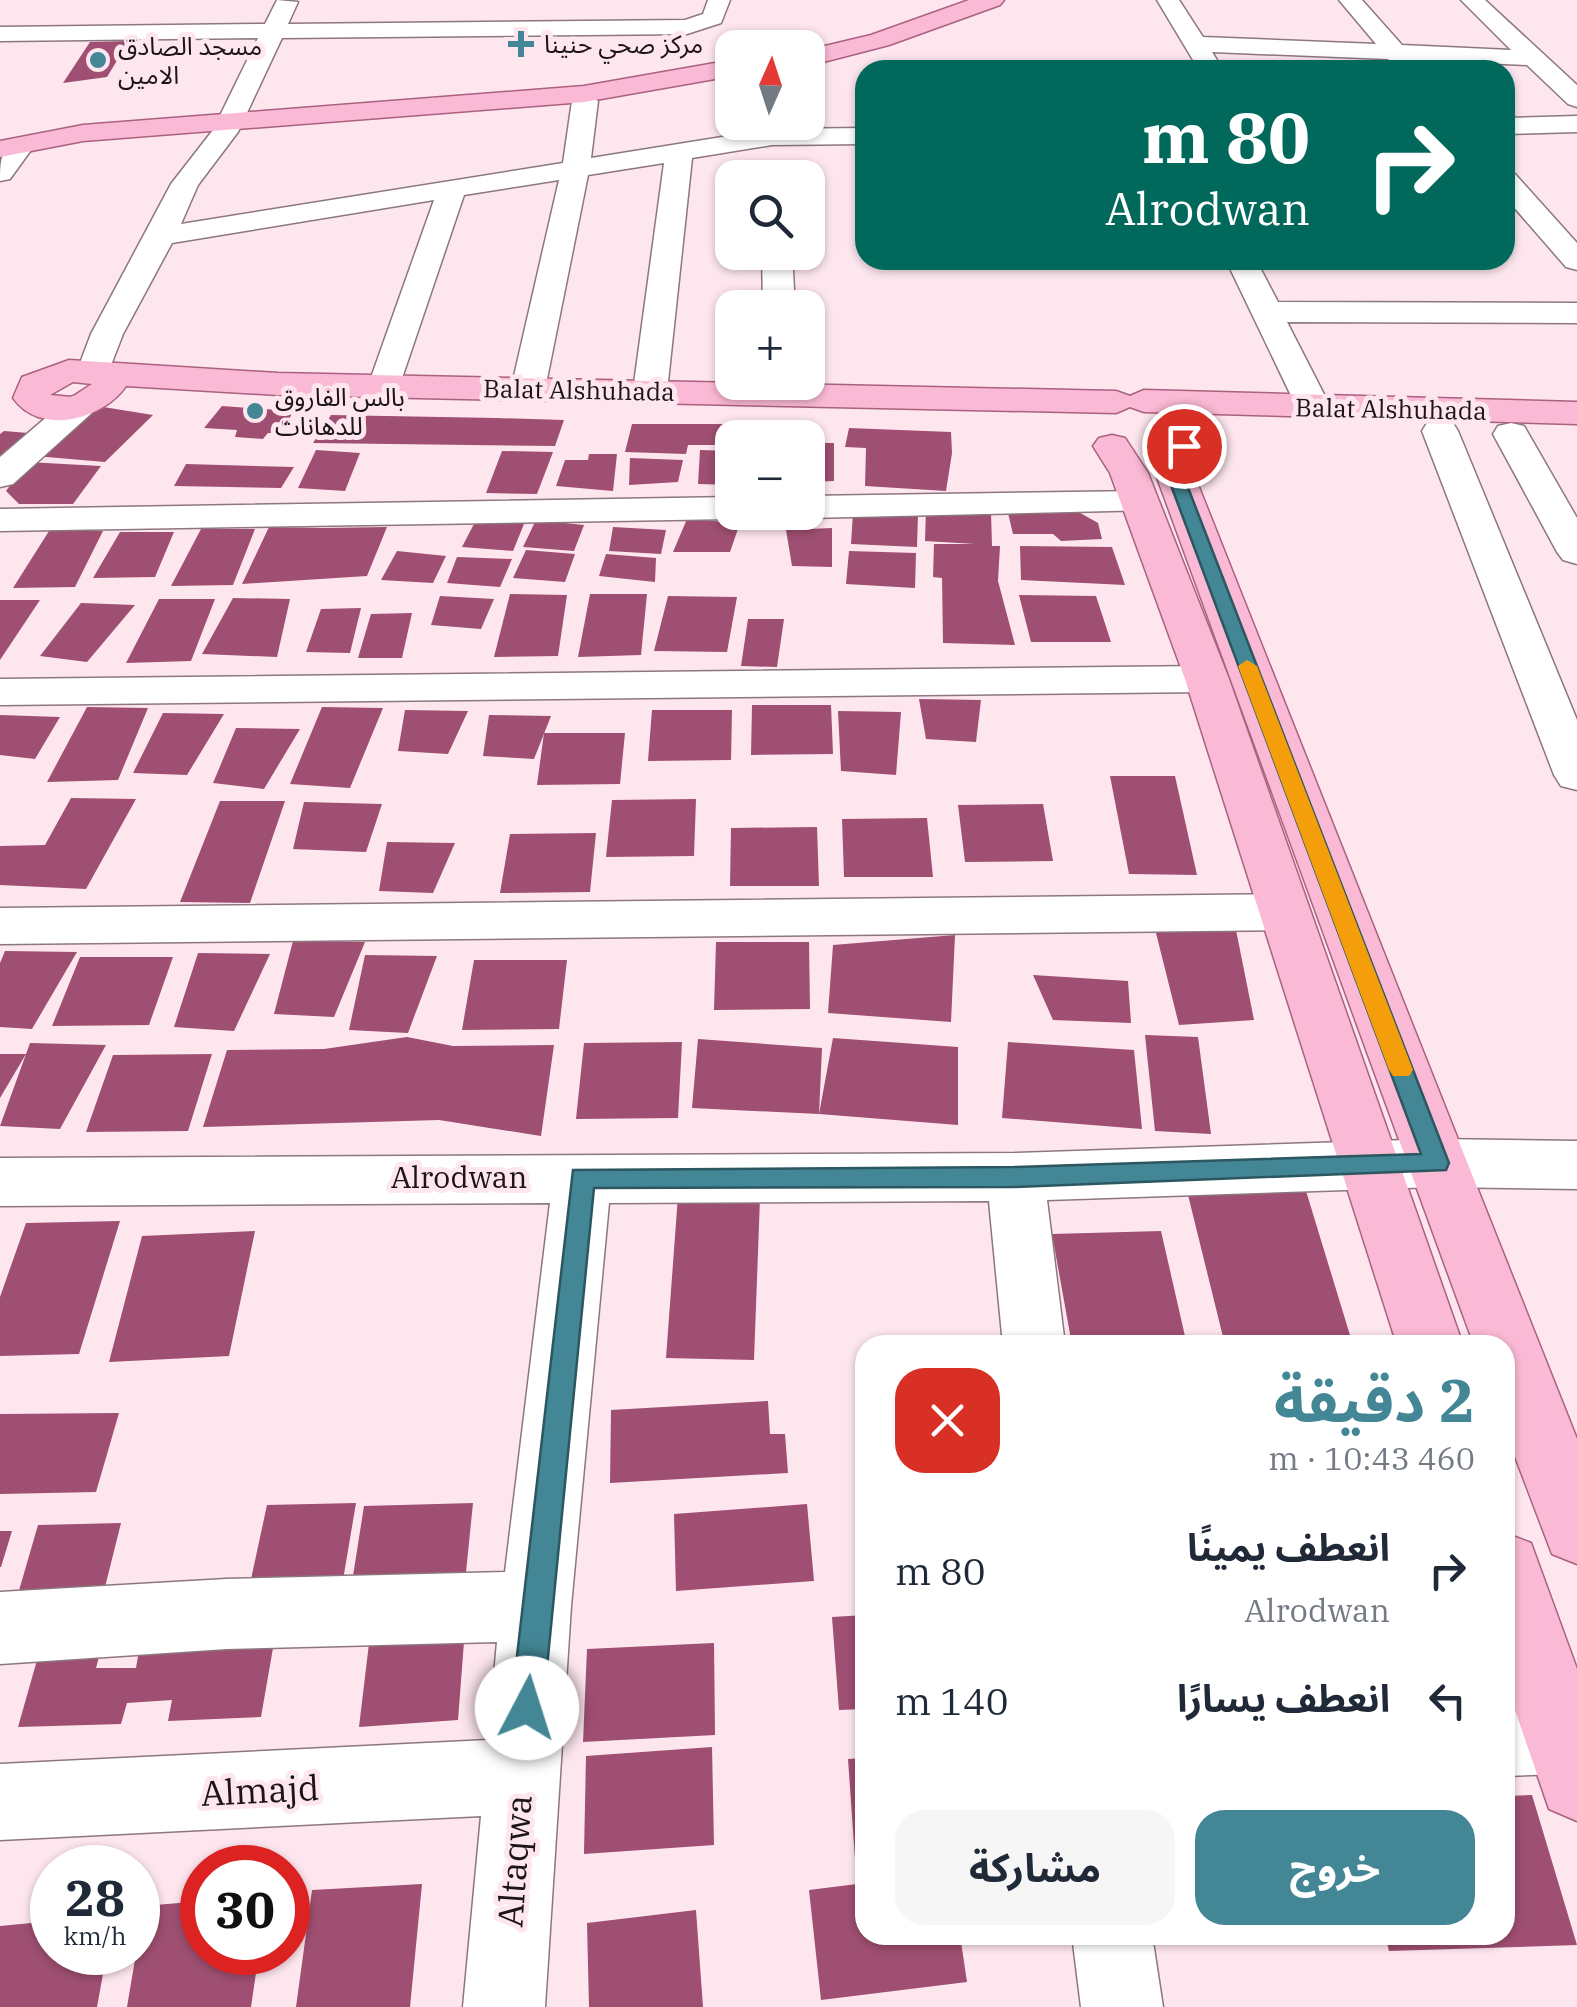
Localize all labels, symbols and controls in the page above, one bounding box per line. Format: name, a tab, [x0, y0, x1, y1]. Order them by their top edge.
place label: مركز صحي حنينا	[544, 27, 703, 64]
place label: مسجد الصادق الامين	[118, 29, 262, 91]
north arrow	[715, 30, 825, 140]
map controls	[715, 30, 825, 530]
marker: مركز صحي حنينا	[508, 31, 534, 57]
marker: مسجد الصادق الامين	[87, 49, 109, 71]
text: 80 m	[1142, 91, 1310, 182]
icon: right	[1345, 100, 1475, 230]
button: search	[715, 160, 825, 270]
text: Alrodwan	[1105, 179, 1310, 237]
button: +	[715, 290, 825, 400]
street label: Balat Alshuhada	[483, 371, 675, 408]
place label: بالس الفاروق للدهانات	[275, 380, 405, 442]
street label: Balat Alshuhada	[1295, 390, 1487, 427]
marker: بالس الفاروق للدهانات	[244, 400, 266, 422]
pin	[1142, 404, 1227, 489]
icon: arrive	[1157, 419, 1212, 474]
button: −	[715, 420, 825, 530]
street label: Alrodwan	[391, 1157, 527, 1196]
text: 2 دقيقة	[1274, 1360, 1475, 1439]
button: close	[895, 1368, 1000, 1473]
text: 460 m · 10:43	[1268, 1437, 1475, 1479]
text: انعطف يمينًا	[1187, 1522, 1390, 1571]
icon: right	[1420, 1543, 1475, 1598]
text: 80 m	[895, 1546, 986, 1595]
text: Alrodwan	[1244, 1589, 1390, 1631]
position arrow	[475, 1656, 579, 1760]
text: انعطف يسارًا	[1177, 1673, 1390, 1722]
icon: left	[1420, 1673, 1475, 1728]
text: 140 m	[895, 1676, 1008, 1725]
street label: Almajd	[200, 1764, 320, 1816]
street label: Altaqwa	[486, 1793, 542, 1929]
button: مشاركة	[895, 1810, 1175, 1925]
button: خروج	[1195, 1810, 1475, 1925]
speed limit sign: 30	[180, 1845, 310, 1975]
text: 28	[65, 1865, 125, 1930]
text: km/h	[63, 1919, 127, 1952]

